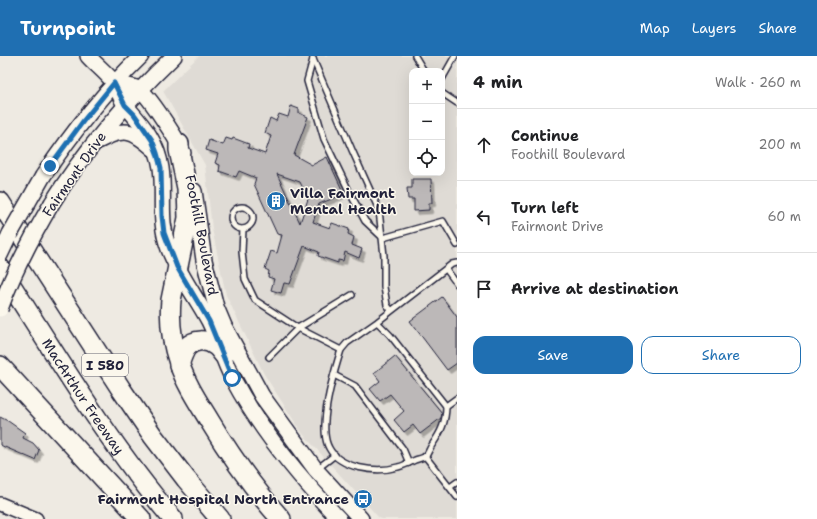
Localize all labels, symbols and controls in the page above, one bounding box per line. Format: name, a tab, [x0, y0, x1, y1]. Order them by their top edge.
text: Turnpoint	[20, 16, 116, 41]
text: Map	[640, 19, 670, 37]
text: Layers	[692, 19, 736, 37]
text: Share	[758, 19, 797, 37]
map controls	[409, 68, 445, 176]
button: +	[409, 68, 445, 104]
text: 4 min	[473, 71, 523, 93]
text: Walk · 260 m	[715, 74, 801, 91]
button: −	[409, 104, 445, 140]
text: Continue	[511, 126, 579, 146]
street label: Fairmont Drive	[38, 128, 110, 220]
icon: ahead	[473, 134, 495, 156]
text: 200 m	[759, 136, 801, 153]
button: locate	[409, 140, 445, 176]
text: Foothill Boulevard	[511, 146, 625, 163]
route end	[41, 157, 59, 175]
street label: Foothill Boulevard	[181, 173, 223, 297]
place label: Villa Fairmont Mental Health	[290, 184, 396, 218]
building icon: Villa Fairmont Mental Health	[265, 190, 287, 212]
text: Turn left	[511, 198, 579, 218]
icon: left	[473, 206, 495, 228]
text: 60 m	[768, 208, 801, 225]
text: Fairmont Drive	[511, 218, 604, 235]
icon: arrive	[473, 278, 495, 300]
text: Arrive at destination	[511, 279, 679, 299]
street label: MacArthur Freeway	[38, 335, 128, 458]
button: Save	[473, 336, 633, 374]
button: Share	[641, 336, 801, 374]
road number: I 580	[82, 354, 128, 376]
route start	[223, 369, 241, 387]
bus stop icon: Fairmont Hospital North Entrance	[352, 488, 374, 510]
place label: Fairmont Hospital North Entrance	[98, 490, 349, 508]

